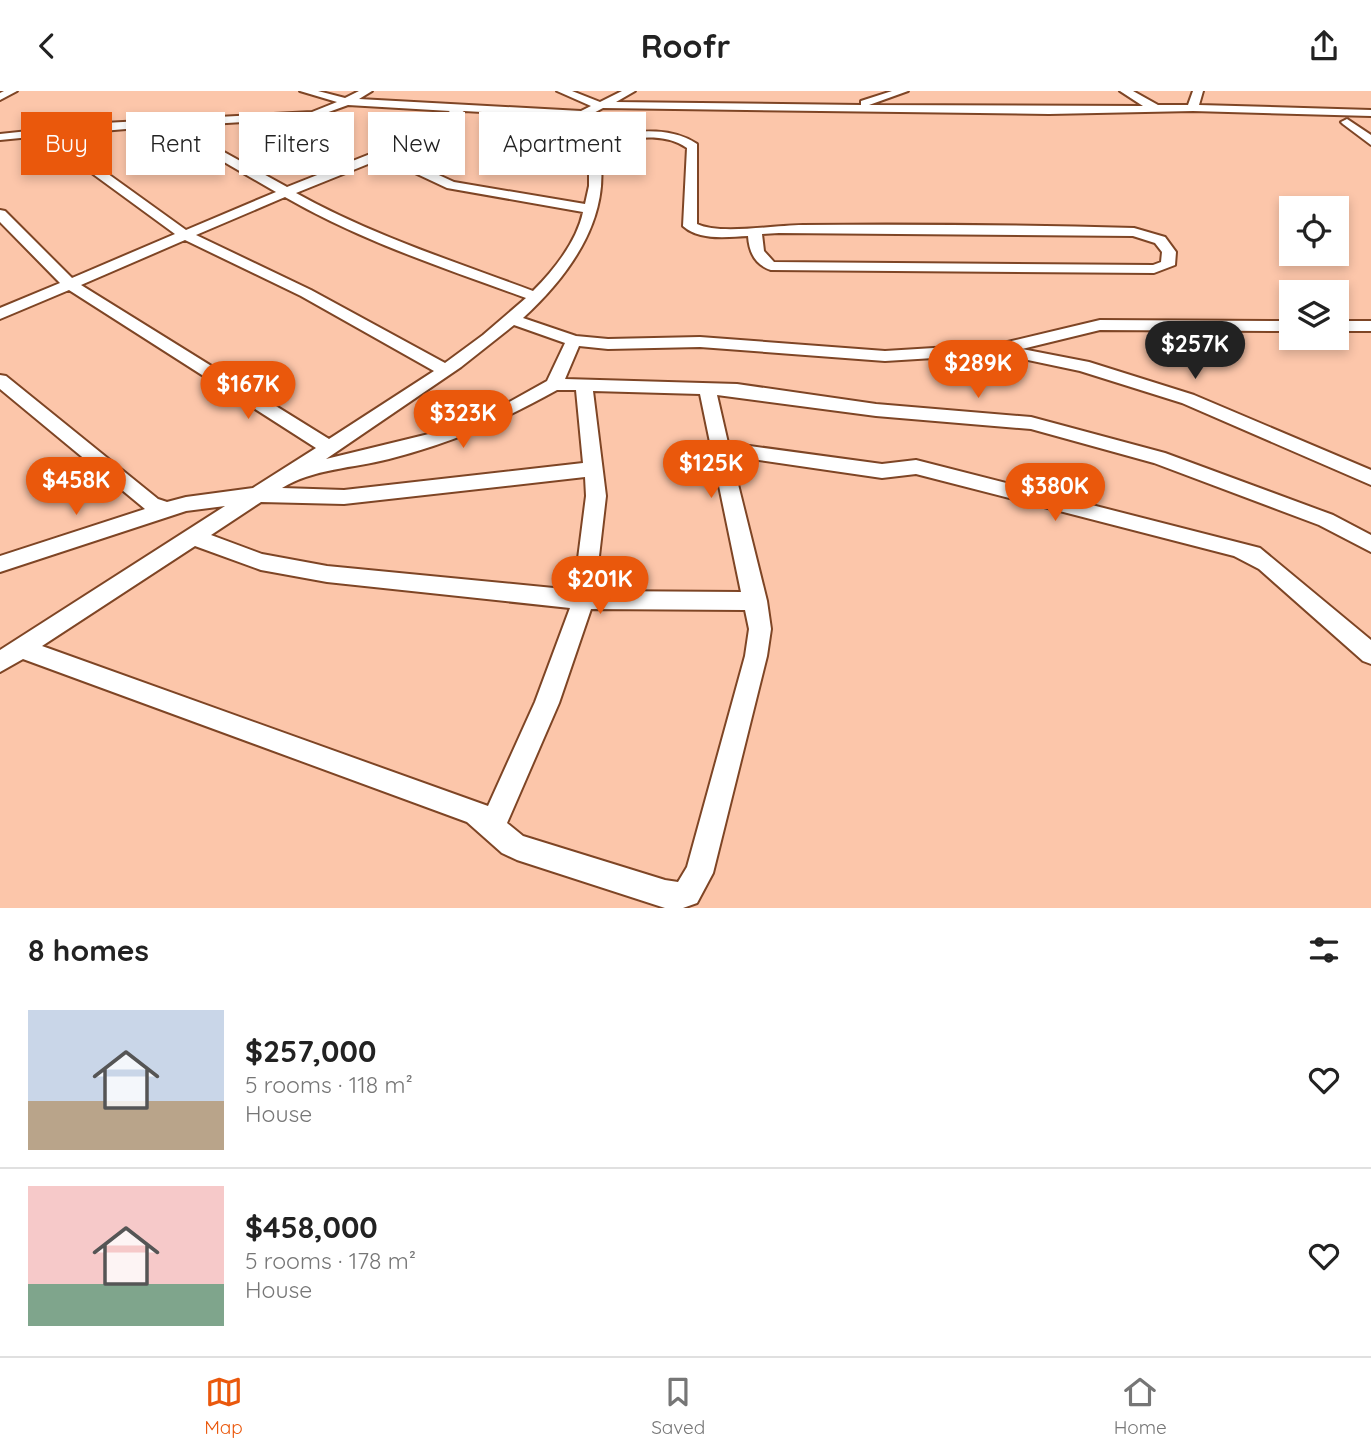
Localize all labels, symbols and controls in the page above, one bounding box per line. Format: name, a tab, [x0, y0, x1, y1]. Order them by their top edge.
text: Roofr	[641, 26, 730, 66]
icon: back	[28, 27, 66, 65]
icon: share	[1305, 27, 1343, 65]
chip: Buy	[21, 112, 112, 175]
chip: Rent	[126, 112, 225, 175]
chip: Filters	[239, 112, 354, 175]
chip: New	[368, 112, 465, 175]
chip: Apartment	[479, 112, 646, 175]
map controls	[1279, 196, 1349, 350]
button: locate	[1279, 196, 1349, 266]
button: layers	[1279, 280, 1349, 350]
pin: $257K	[1146, 321, 1244, 381]
text: $257K	[1161, 329, 1229, 358]
pin: $289K	[929, 341, 1027, 400]
text: $289K	[944, 348, 1012, 377]
pin: $167K	[199, 361, 297, 421]
text: $167K	[216, 369, 280, 398]
pin: $323K	[414, 391, 512, 450]
text: $323K	[430, 398, 496, 427]
pin: $125K	[662, 441, 760, 500]
text: $125K	[679, 448, 743, 477]
pin: $458K	[27, 457, 125, 517]
pin: $380K	[1006, 463, 1104, 523]
text: $458K	[42, 465, 110, 494]
text: $380K	[1021, 471, 1089, 500]
pin: $201K	[551, 557, 649, 616]
text: $201K	[568, 564, 632, 593]
text: 8 homes	[28, 931, 149, 969]
icon: filters	[1305, 931, 1343, 969]
text: $257,000	[245, 1032, 376, 1070]
icon: home	[84, 1038, 168, 1122]
icon: heart	[1305, 1061, 1343, 1099]
text: 5 rooms · 118 m²	[245, 1070, 413, 1099]
text: House	[245, 1099, 312, 1128]
text: $458,000	[245, 1208, 378, 1246]
icon: home	[84, 1214, 168, 1298]
icon: heart	[1305, 1237, 1343, 1275]
text: 5 rooms · 178 m²	[245, 1246, 416, 1275]
text: House	[245, 1275, 312, 1304]
tab: Map	[204, 1373, 243, 1439]
tab: Saved	[651, 1373, 705, 1439]
tab: Home	[1114, 1373, 1167, 1439]

